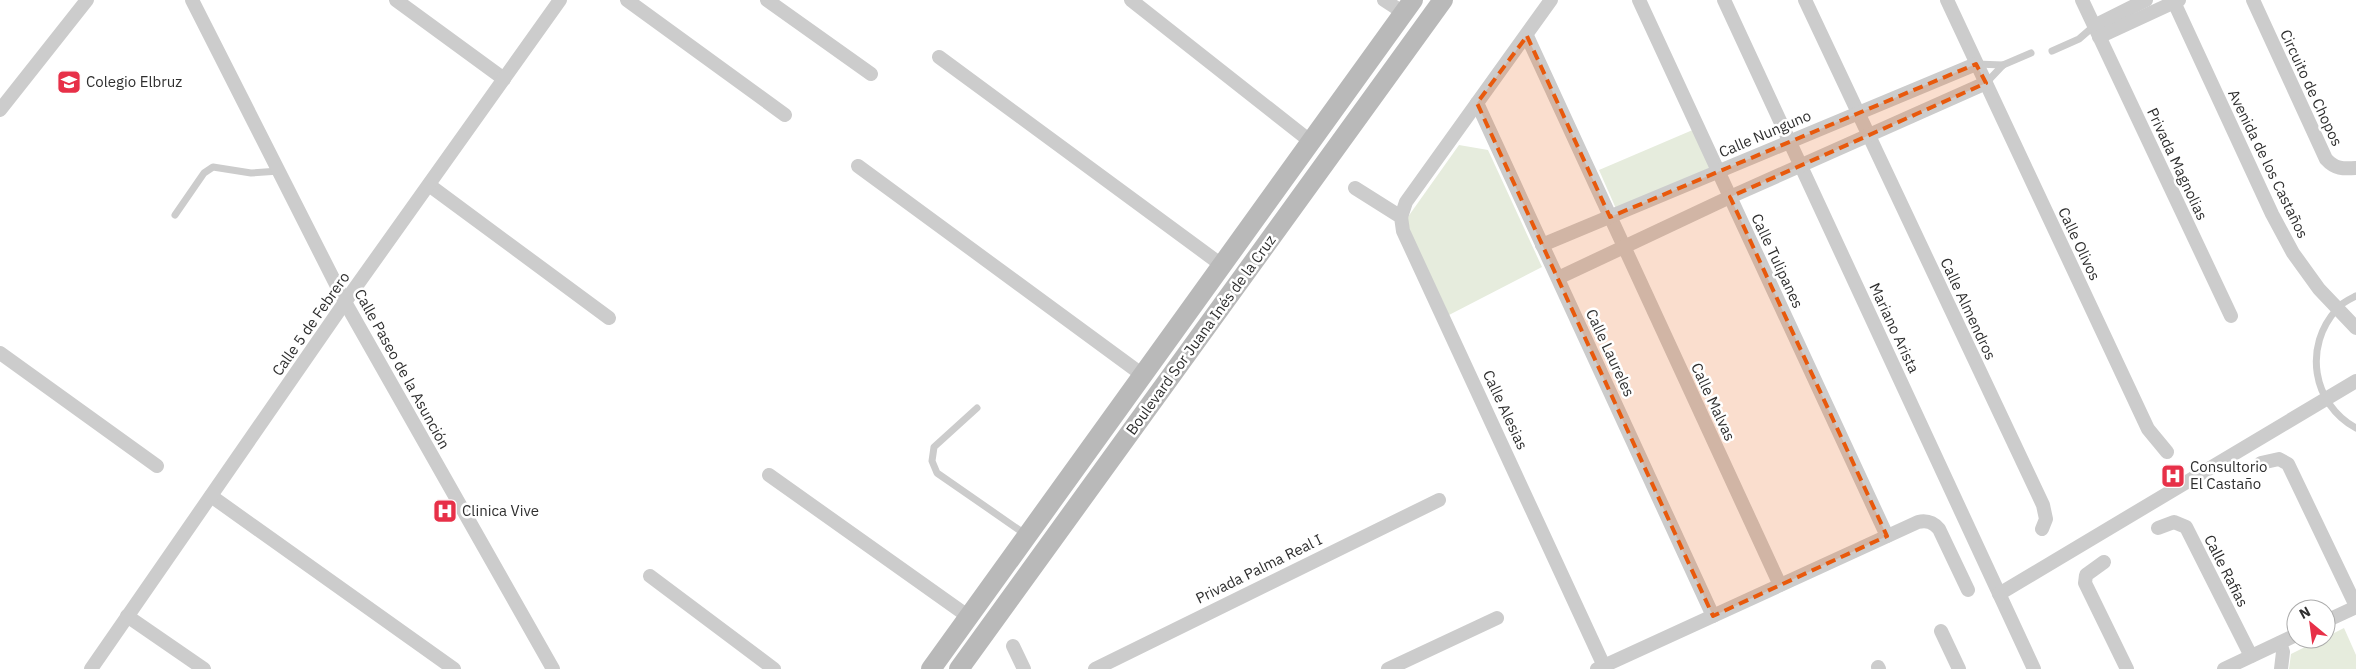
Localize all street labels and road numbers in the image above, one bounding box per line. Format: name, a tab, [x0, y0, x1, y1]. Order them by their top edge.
street label: Circuito de Chopos	[2276, 26, 2347, 149]
street label: Avenida de los Castaños	[2224, 86, 2313, 241]
street label: Privada Magnolias	[2143, 105, 2212, 223]
street label: Calle Nunguno	[1716, 106, 1814, 161]
street label: Calle Olivos	[2054, 204, 2105, 283]
street label: Calle Tulipanes	[1747, 210, 1808, 311]
street label: Boulevard Sor Juana Inés de la Cruz	[1122, 231, 1279, 438]
street label: Calle Almendros	[1936, 255, 2000, 363]
street label: Calle 5 de Febrero	[268, 268, 354, 379]
street label: Mariano Arista	[1865, 280, 1924, 376]
street label: Calle Paseo de la Asunción	[351, 285, 454, 452]
street label: Calle Laureles	[1582, 306, 1639, 400]
street label: Calle Malvas	[1687, 360, 1740, 444]
street label: Calle Alesias	[1479, 367, 1532, 453]
street label: Privada Palma Real I	[1192, 530, 1325, 607]
street label: Calle Rafias	[2200, 532, 2253, 610]

